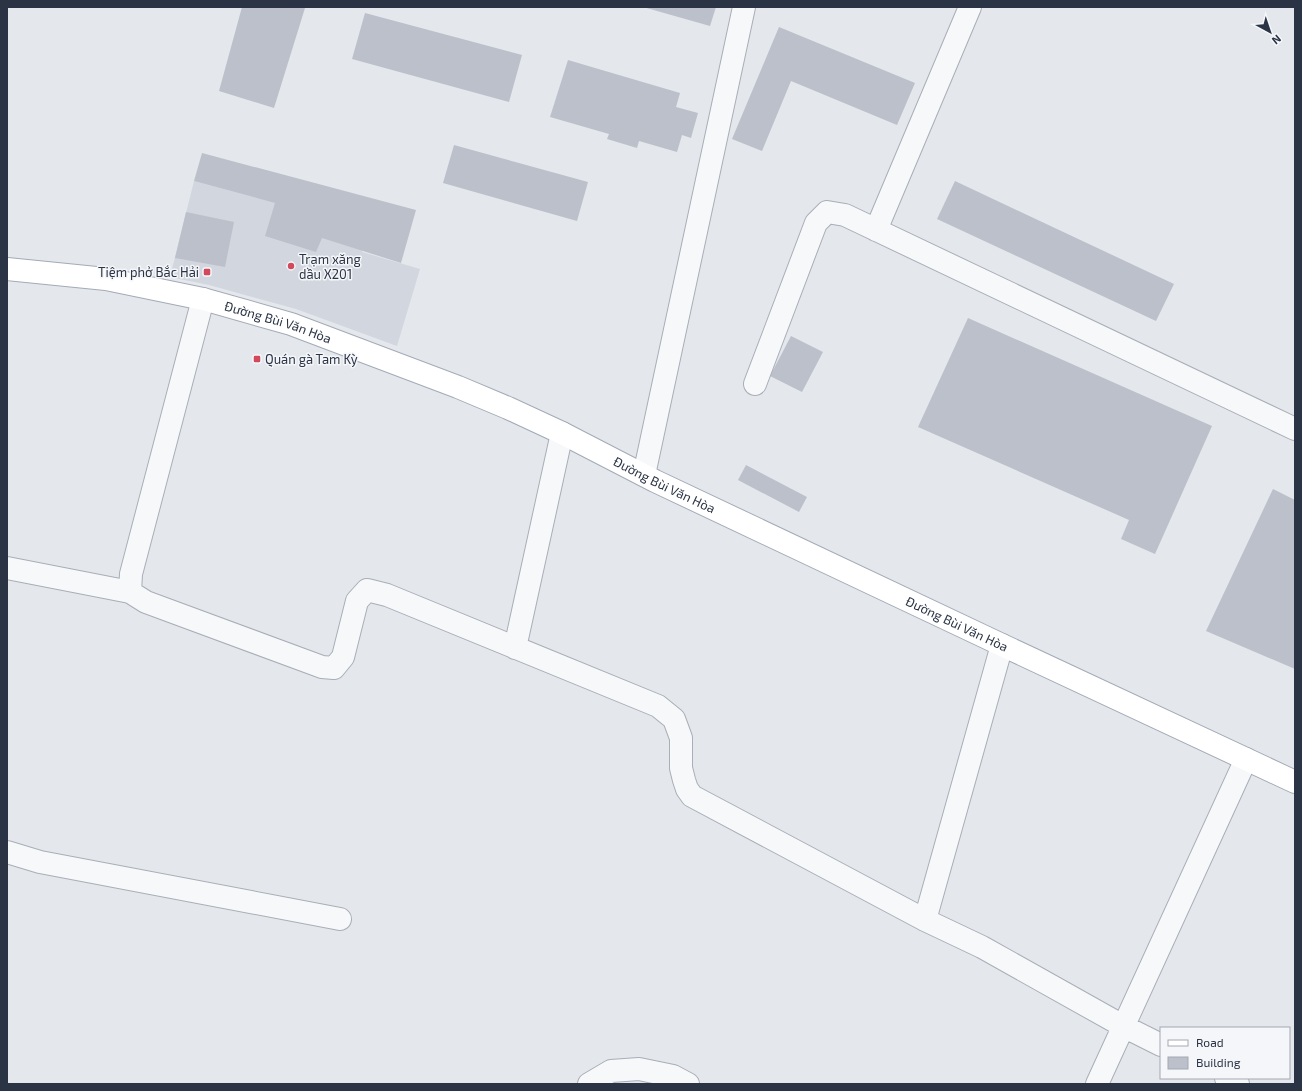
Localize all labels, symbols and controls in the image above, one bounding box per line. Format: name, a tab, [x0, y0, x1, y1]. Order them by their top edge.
north arrow	[1250, 12, 1290, 52]
text: N	[1269, 33, 1284, 48]
place label: Trạm xăng dầu X201	[299, 251, 361, 282]
marker: Trạm xăng dầu X201	[286, 261, 296, 271]
place label: Tiệm phở Bắc Hải	[98, 264, 199, 280]
marker: Tiệm phở Bắc Hải	[202, 267, 212, 277]
street label: Đường Bùi Văn Hòa	[223, 298, 334, 347]
place label: Quán gà Tam Kỳ	[265, 351, 358, 367]
marker: Quán gà Tam Kỳ	[252, 354, 262, 364]
street label: Đường Bùi Văn Hòa	[611, 453, 718, 516]
street label: Đường Bùi Văn Hòa	[903, 593, 1011, 655]
legend	[1160, 1027, 1290, 1079]
text: Road	[1196, 1035, 1224, 1049]
text: Building	[1196, 1055, 1241, 1069]

